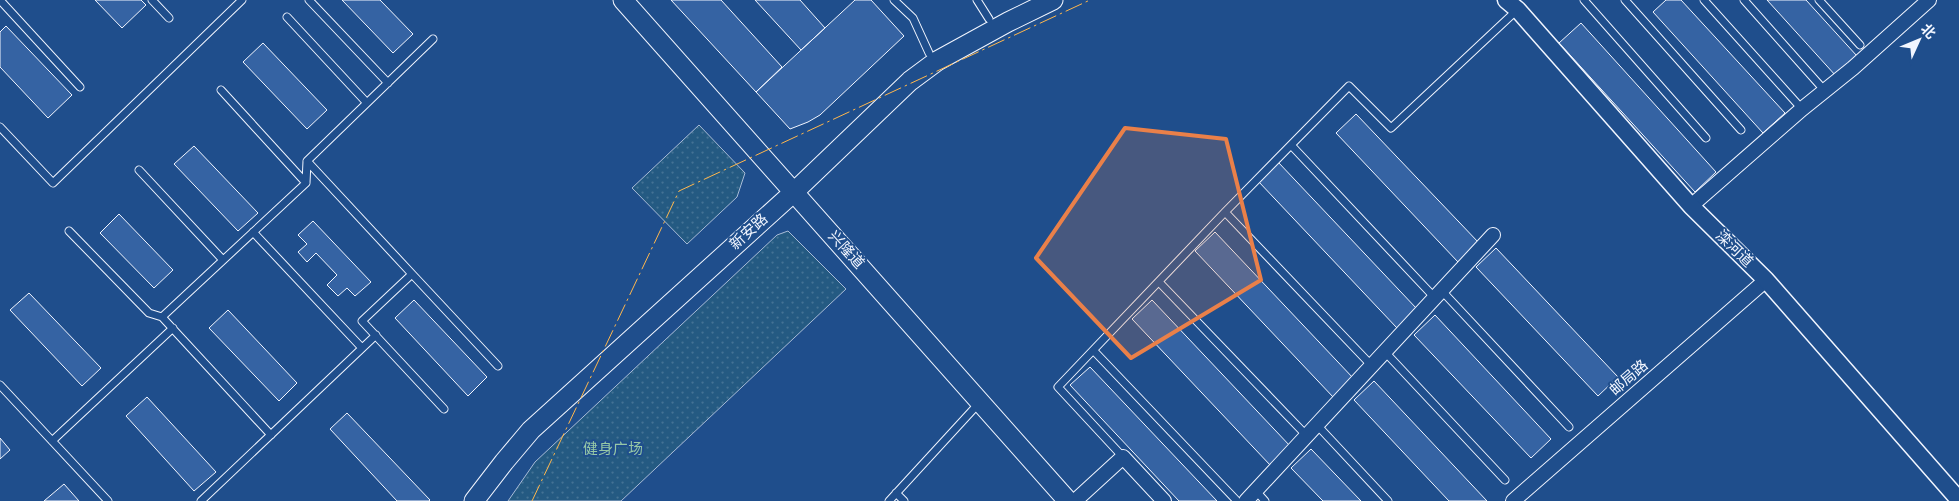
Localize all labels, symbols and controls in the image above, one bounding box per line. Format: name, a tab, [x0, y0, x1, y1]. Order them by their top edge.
north arrow	[1894, 15, 1944, 65]
text: 北	[1917, 20, 1939, 42]
street label: 新安路	[726, 210, 772, 254]
street label: 兴隆道	[824, 227, 868, 273]
street label: 滦河道	[1711, 227, 1757, 271]
street label: 邮局路	[1606, 356, 1652, 400]
park label: 健身广场	[583, 440, 643, 459]

